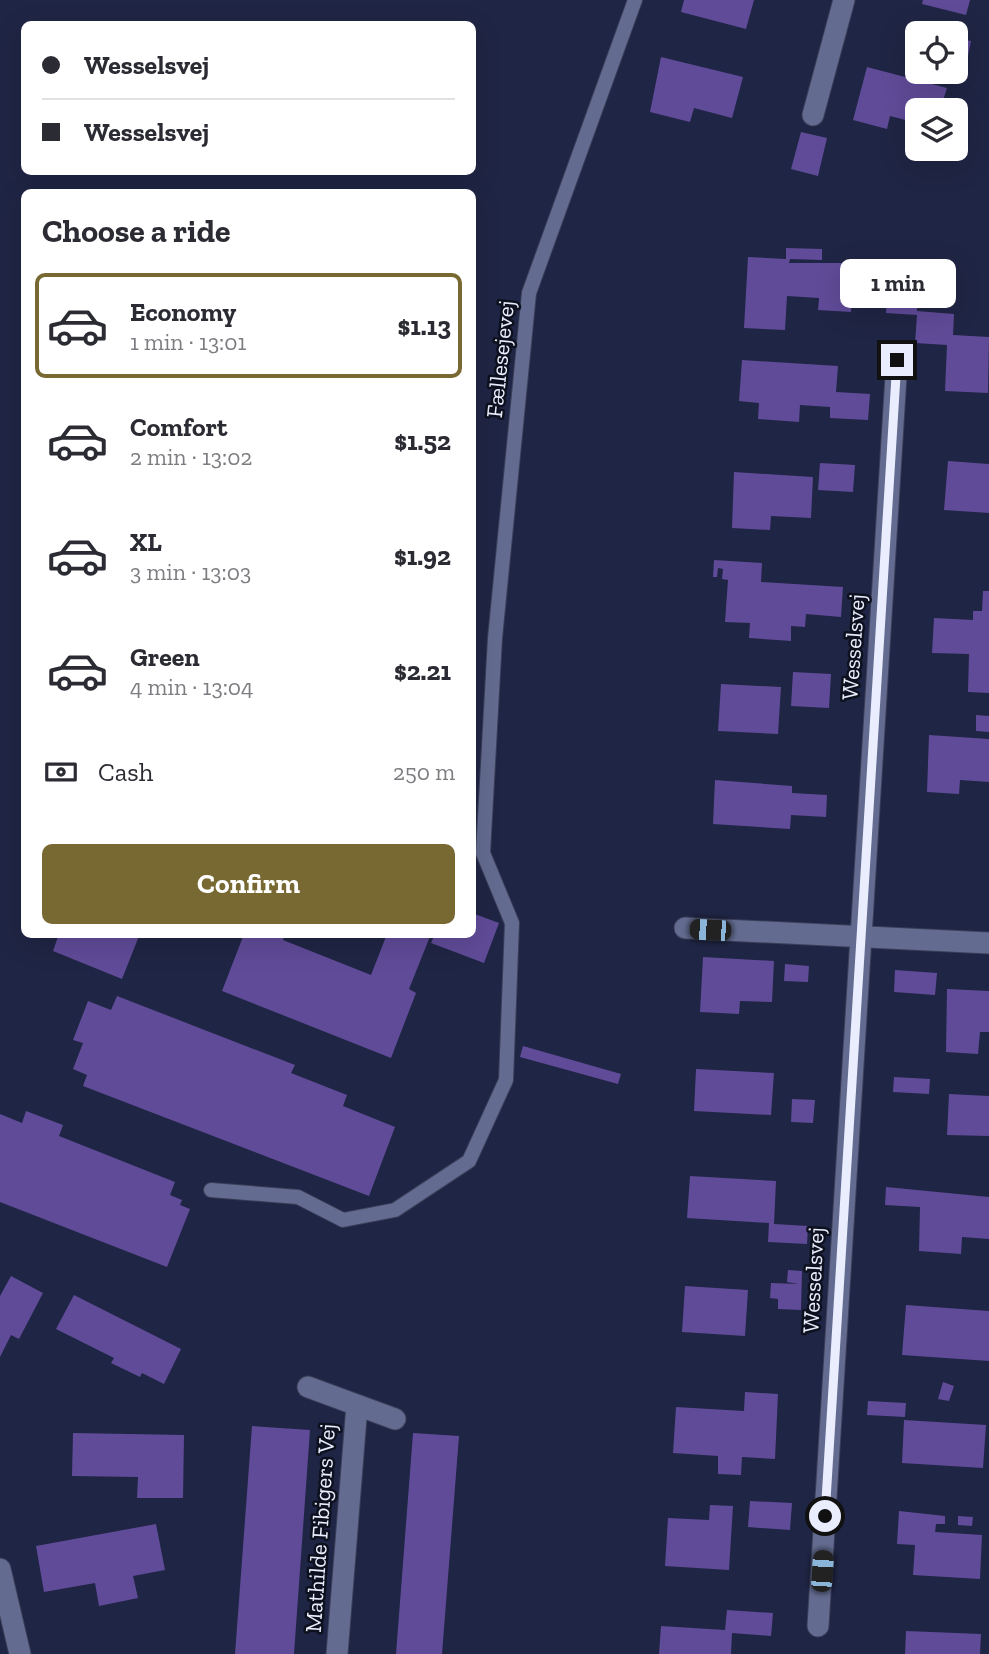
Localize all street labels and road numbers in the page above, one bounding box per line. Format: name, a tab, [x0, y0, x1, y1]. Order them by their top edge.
street label: Fællesejevej	[480, 299, 520, 419]
street label: Wesselsvej	[835, 593, 871, 701]
street label: Wesselsvej	[796, 1226, 830, 1334]
street label: Mathilde Fibigers Vej	[299, 1423, 341, 1633]

